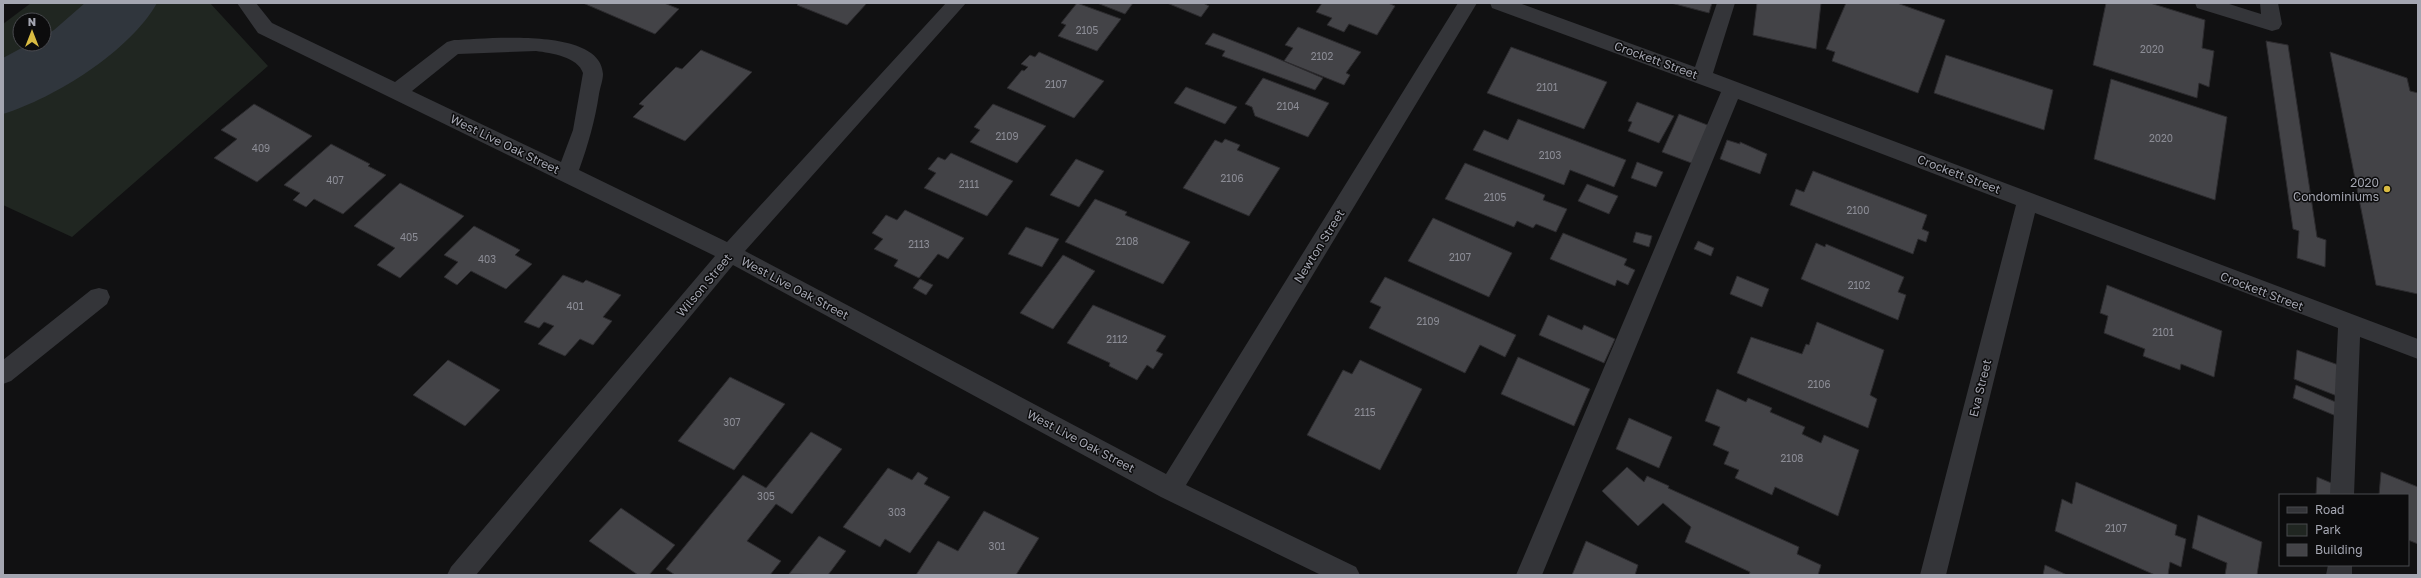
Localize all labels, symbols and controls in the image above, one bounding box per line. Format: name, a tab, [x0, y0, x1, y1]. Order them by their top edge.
north arrow	[12, 12, 52, 52]
text: N	[28, 15, 36, 28]
house number: 2105	[1076, 24, 1099, 36]
street label: Crockett Street	[1612, 38, 1700, 82]
house number: 2020	[2140, 43, 2164, 55]
house number: 2102	[1311, 50, 1334, 62]
house number: 2107	[1045, 78, 1067, 90]
house number: 2101	[1536, 81, 1558, 93]
house number: 2104	[1277, 100, 1299, 112]
street label: West Live Oak Street	[448, 111, 562, 177]
house number: 2109	[996, 130, 1018, 142]
house number: 2020	[2149, 132, 2173, 144]
house number: 409	[252, 142, 270, 154]
house number: 2103	[1539, 149, 1561, 161]
street label: Crockett Street	[1915, 151, 2003, 197]
house number: 2106	[1221, 172, 1243, 184]
house number: 407	[326, 174, 344, 186]
place label: 2020 Condominiums	[2293, 175, 2379, 204]
house number: 2111	[959, 178, 979, 190]
marker: 2020 Condominiums	[2382, 184, 2392, 194]
house number: 2105	[1484, 191, 1507, 203]
house number: 2100	[1846, 204, 1870, 216]
street label: Newton Street	[1290, 206, 1348, 286]
house number: 405	[400, 231, 418, 243]
house number: 2108	[1116, 235, 1138, 247]
house number: 2113	[908, 238, 930, 250]
street label: Wilson Street	[673, 250, 735, 320]
house number: 2107	[1449, 251, 1471, 263]
house number: 403	[478, 253, 496, 265]
street label: West Live Oak Street	[739, 253, 852, 323]
street label: Crockett Street	[2218, 268, 2306, 314]
house number: 2102	[1848, 279, 1871, 291]
house number: 401	[566, 300, 584, 312]
house number: 2109	[1417, 315, 1439, 327]
house number: 2101	[2152, 326, 2174, 338]
house number: 2112	[1106, 333, 1128, 345]
street label: Eva Street	[1966, 357, 1994, 418]
house number: 2106	[1808, 378, 1830, 390]
street label: West Live Oak Street	[1025, 406, 1138, 476]
house number: 2115	[1354, 406, 1376, 418]
house number: 307	[723, 416, 741, 428]
house number: 2108	[1781, 452, 1803, 464]
house number: 305	[757, 490, 775, 502]
legend	[2279, 494, 2409, 566]
text: Road	[2315, 502, 2344, 517]
house number: 303	[888, 506, 906, 518]
house number: 2107	[2105, 522, 2127, 534]
text: Park	[2315, 522, 2341, 537]
house number: 301	[989, 540, 1006, 552]
text: Building	[2315, 542, 2363, 557]

